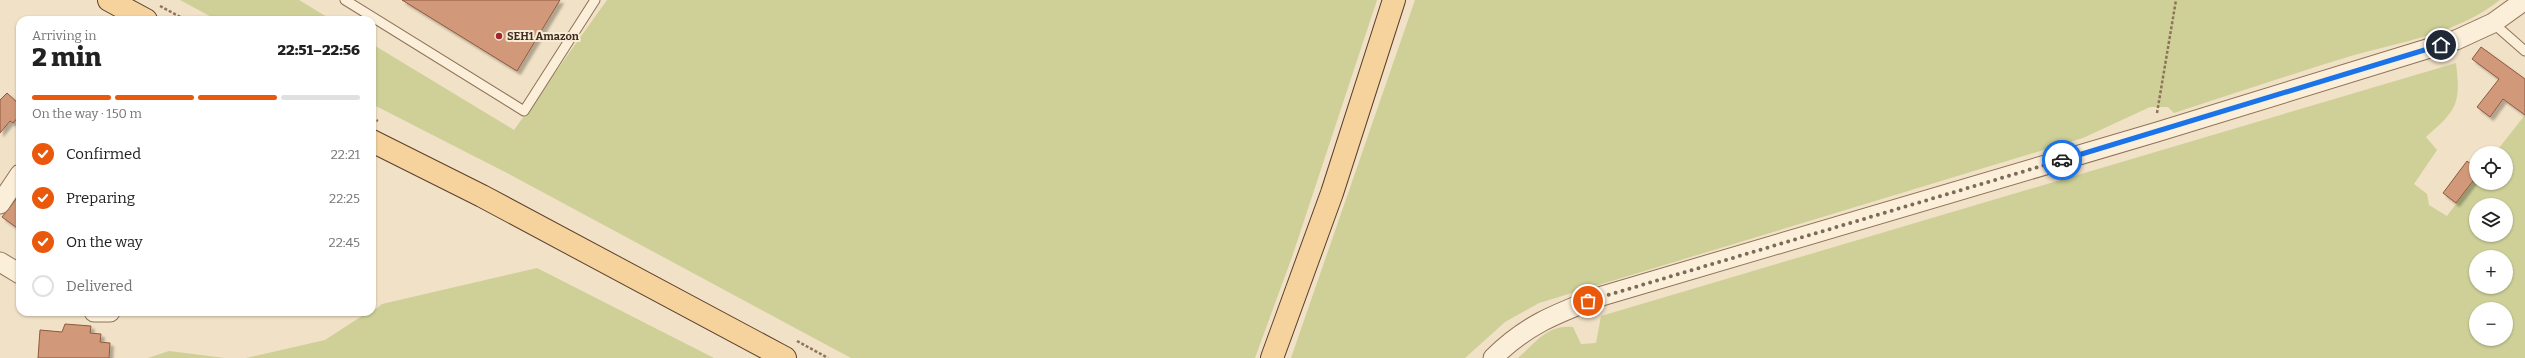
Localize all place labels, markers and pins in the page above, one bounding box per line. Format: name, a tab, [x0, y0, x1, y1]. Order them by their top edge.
pin	[2424, 28, 2458, 62]
place label: SEH1 Amazon	[507, 30, 579, 43]
marker: SEH1 Amazon	[494, 31, 504, 41]
pin	[1571, 284, 1605, 318]

